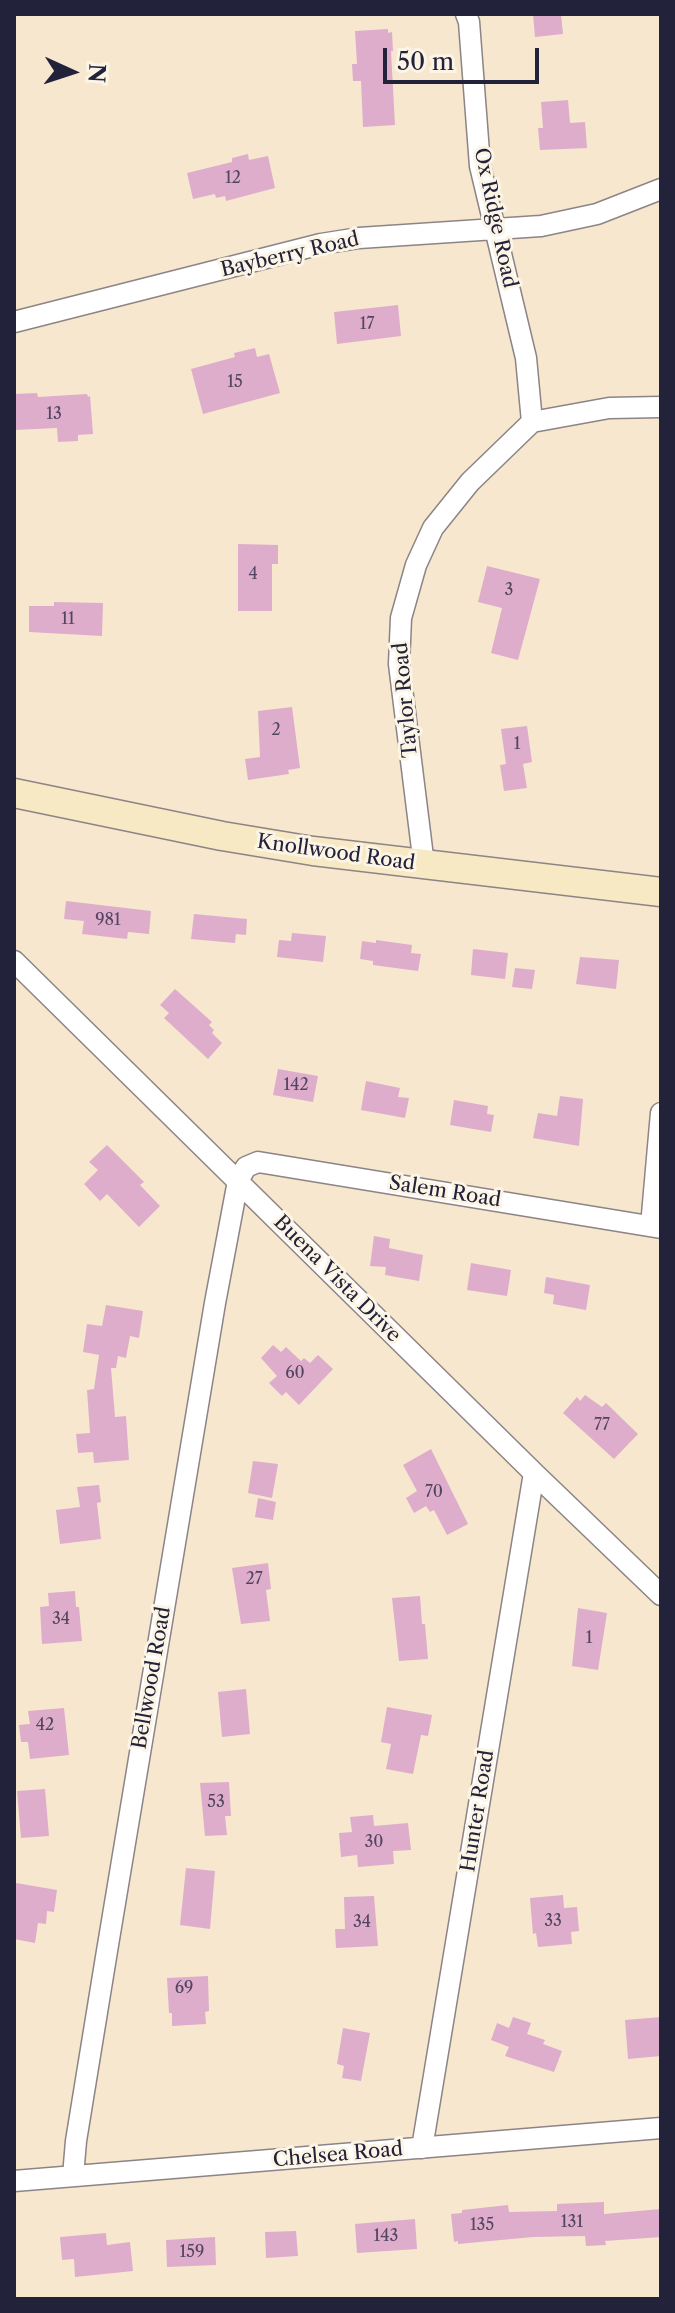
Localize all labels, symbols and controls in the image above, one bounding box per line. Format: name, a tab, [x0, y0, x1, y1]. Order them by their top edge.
north arrow	[32, 32, 112, 112]
scale bar	[387, 32, 543, 82]
text: 50 m	[397, 47, 454, 76]
text: N	[82, 63, 110, 84]
street label: Ox Ridge Road	[468, 146, 522, 290]
house number: 12	[225, 168, 241, 188]
street label: Bayberry Road	[219, 227, 361, 283]
house number: 17	[360, 314, 374, 334]
house number: 15	[227, 372, 243, 392]
house number: 13	[46, 404, 62, 424]
house number: 4	[248, 564, 258, 584]
house number: 3	[505, 580, 513, 600]
house number: 11	[61, 609, 75, 629]
street label: Taylor Road	[389, 641, 423, 759]
house number: 2	[271, 720, 281, 740]
house number: 1	[514, 734, 520, 754]
street label: Knollwood Road	[255, 830, 417, 876]
house number: 981	[95, 910, 121, 930]
house number: 142	[283, 1075, 309, 1095]
street label: Salem Road	[387, 1171, 503, 1213]
street label: Buena Vista Drive	[268, 1210, 406, 1348]
house number: 60	[285, 1363, 305, 1383]
house number: 77	[594, 1415, 610, 1435]
house number: 70	[425, 1482, 443, 1502]
house number: 27	[245, 1569, 263, 1589]
street label: Bellwood Road	[128, 1605, 176, 1751]
house number: 34	[52, 1609, 70, 1629]
house number: 1	[586, 1628, 592, 1648]
house number: 42	[36, 1715, 54, 1735]
street label: Hunter Road	[457, 1748, 499, 1874]
house number: 53	[207, 1792, 225, 1812]
house number: 30	[365, 1832, 383, 1852]
house number: 33	[544, 1911, 562, 1931]
house number: 34	[353, 1912, 371, 1932]
house number: 69	[175, 1978, 193, 1998]
street label: Chelsea Road	[272, 2137, 404, 2173]
house number: 131	[561, 2212, 583, 2232]
house number: 135	[470, 2215, 494, 2235]
house number: 143	[374, 2226, 398, 2246]
house number: 159	[180, 2242, 204, 2262]

